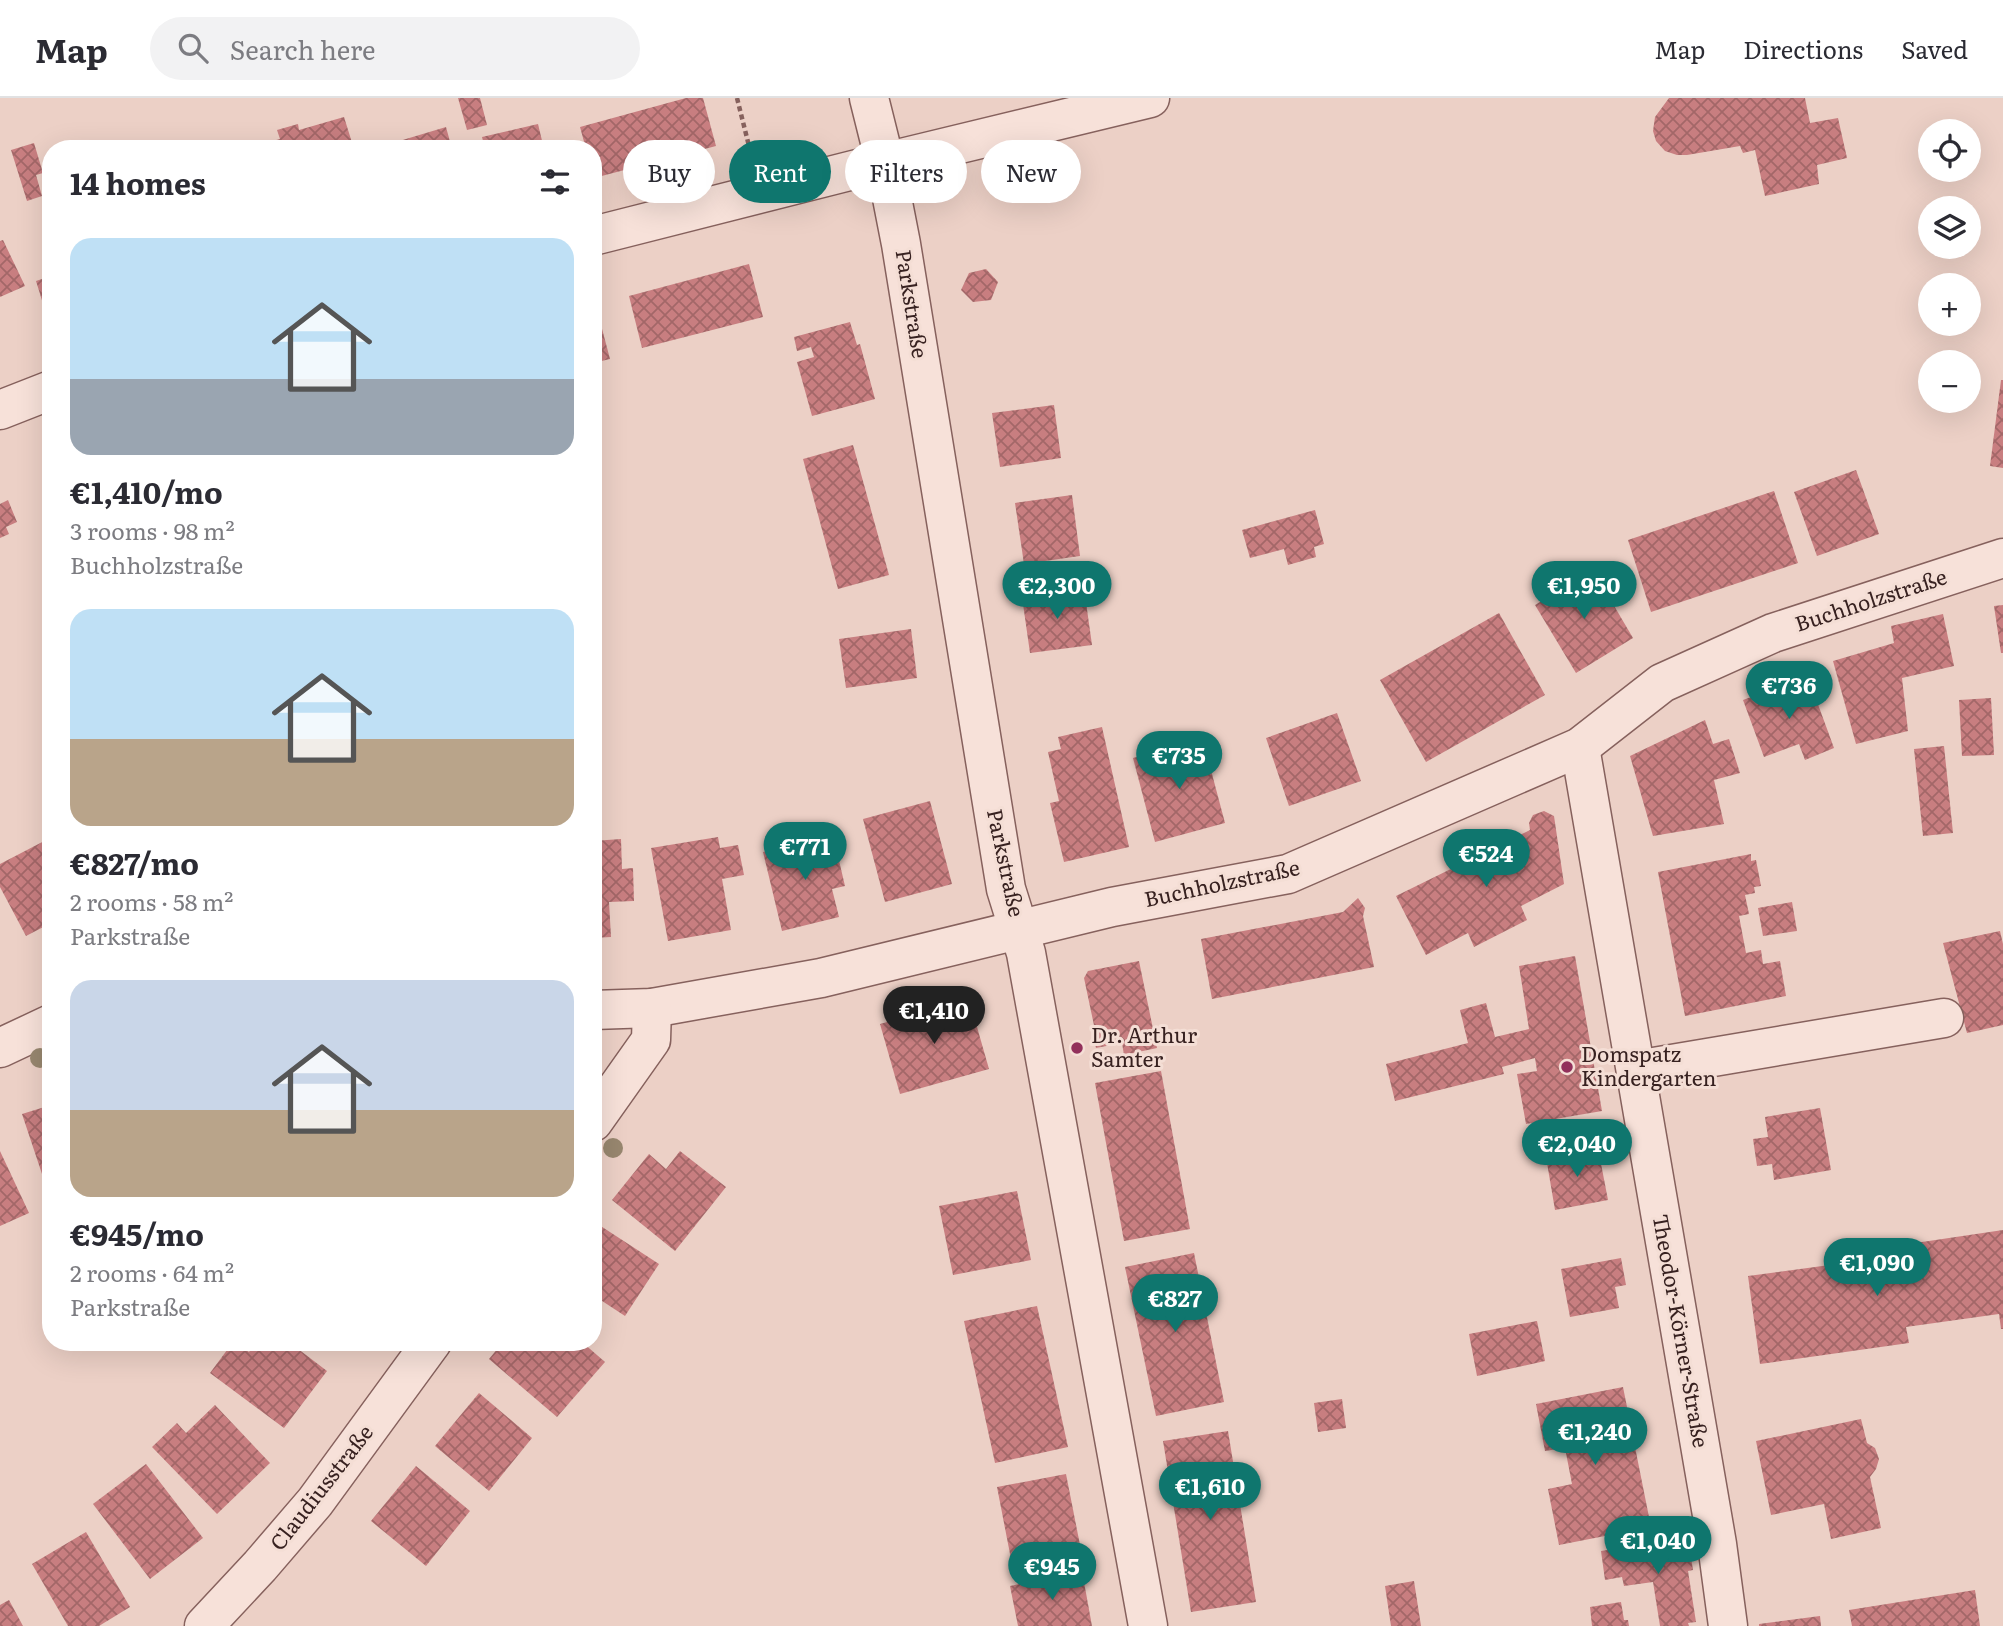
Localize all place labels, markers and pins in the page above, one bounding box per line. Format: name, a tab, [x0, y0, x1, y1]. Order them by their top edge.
pin: €2,300	[1000, 561, 1114, 621]
pin: €1,950	[1527, 561, 1641, 621]
pin: €736	[1748, 662, 1830, 721]
pin: €735	[1138, 732, 1220, 791]
pin: €771	[764, 822, 846, 882]
pin: €524	[1445, 830, 1527, 889]
pin: €1,410	[877, 986, 991, 1046]
place label: Dr. Arthur Samter	[1091, 1018, 1197, 1073]
place label: Domspatz Kindergarten	[1581, 1037, 1716, 1092]
marker: Dr. Arthur Samter	[1069, 1040, 1085, 1056]
marker: Domspatz Kindergarten	[1559, 1059, 1575, 1075]
pin: €2,040	[1520, 1119, 1634, 1179]
pin: €1,090	[1820, 1238, 1934, 1298]
pin: €827	[1134, 1274, 1216, 1334]
pin: €1,240	[1538, 1408, 1652, 1467]
pin: €1,610	[1153, 1462, 1267, 1522]
pin: €1,040	[1601, 1516, 1715, 1576]
pin: €945	[1011, 1542, 1093, 1602]

